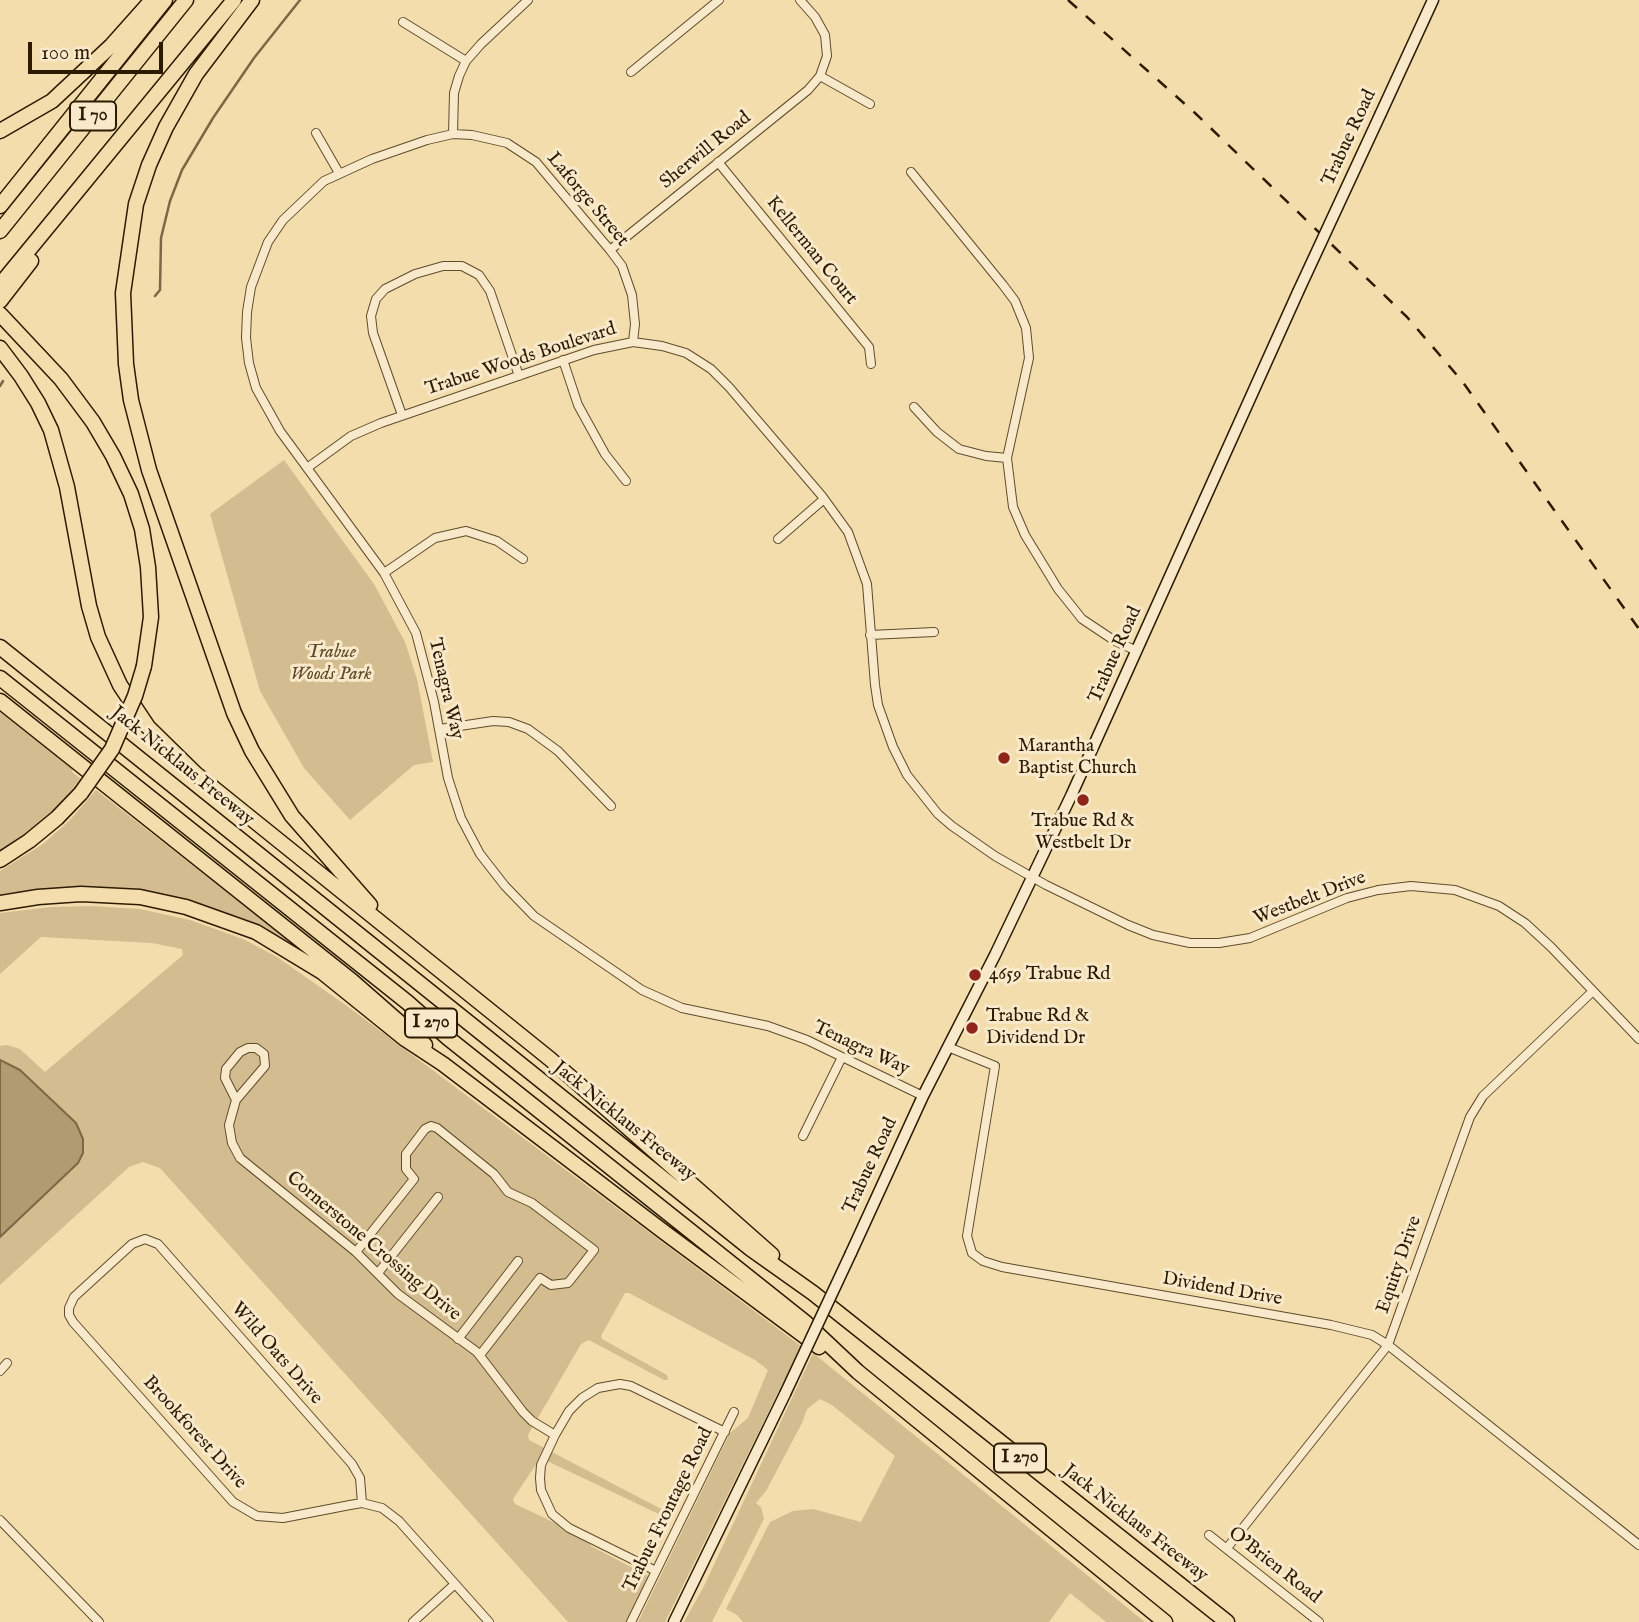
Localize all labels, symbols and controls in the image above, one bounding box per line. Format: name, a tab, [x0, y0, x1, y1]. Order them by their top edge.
scale bar	[32, 28, 166, 72]
text: 100 m	[41, 40, 90, 67]
street label: Trabue Road	[1318, 86, 1382, 190]
road number: I 70	[70, 102, 116, 131]
street label: Sherwill Road	[656, 107, 756, 195]
street label: Laforge Street	[541, 148, 633, 252]
street label: Kellerman Court	[760, 192, 862, 310]
street label: Trabue Woods Boulevard	[423, 318, 619, 402]
street label: Trabue Road	[1085, 603, 1147, 707]
street label: Tenagra Way	[422, 636, 468, 742]
park label: Trabue Woods Park	[290, 642, 372, 686]
street label: Jack Nicklaus Freeway	[106, 702, 258, 832]
place label: Marantha Baptist Church	[1018, 736, 1137, 780]
marker: Marantha Baptist Church	[996, 750, 1012, 766]
marker: Trabue Rd & Westbelt Dr	[1075, 792, 1091, 808]
place label: Trabue Rd & Westbelt Dr	[1031, 811, 1135, 855]
street label: Westbelt Drive	[1251, 867, 1369, 931]
place label: 4659 Trabue Rd	[989, 964, 1111, 986]
marker: 4659 Trabue Rd	[967, 967, 983, 983]
place label: Trabue Rd & Dividend Dr	[986, 1006, 1089, 1050]
road number: I 270	[405, 1008, 457, 1038]
street label: Tenagra Way	[809, 1017, 913, 1081]
marker: Trabue Rd & Dividend Dr	[964, 1020, 980, 1036]
street label: Jack Nicklaus Freeway	[548, 1057, 700, 1187]
street label: Trabue Road	[839, 1114, 903, 1218]
street label: Cornerstone Crossing Drive	[281, 1167, 465, 1327]
street label: Equity Drive	[1373, 1213, 1427, 1317]
street label: Dividend Drive	[1160, 1268, 1284, 1312]
street label: Wild Oats Drive	[225, 1298, 327, 1410]
street label: Brookforest Drive	[137, 1372, 251, 1494]
street label: Trabue Frontage Road	[619, 1424, 719, 1596]
road number: I 270	[994, 1443, 1046, 1472]
street label: Jack Nicklaus Freeway	[1058, 1460, 1212, 1588]
street label: O'Brien Road	[1223, 1523, 1325, 1609]

